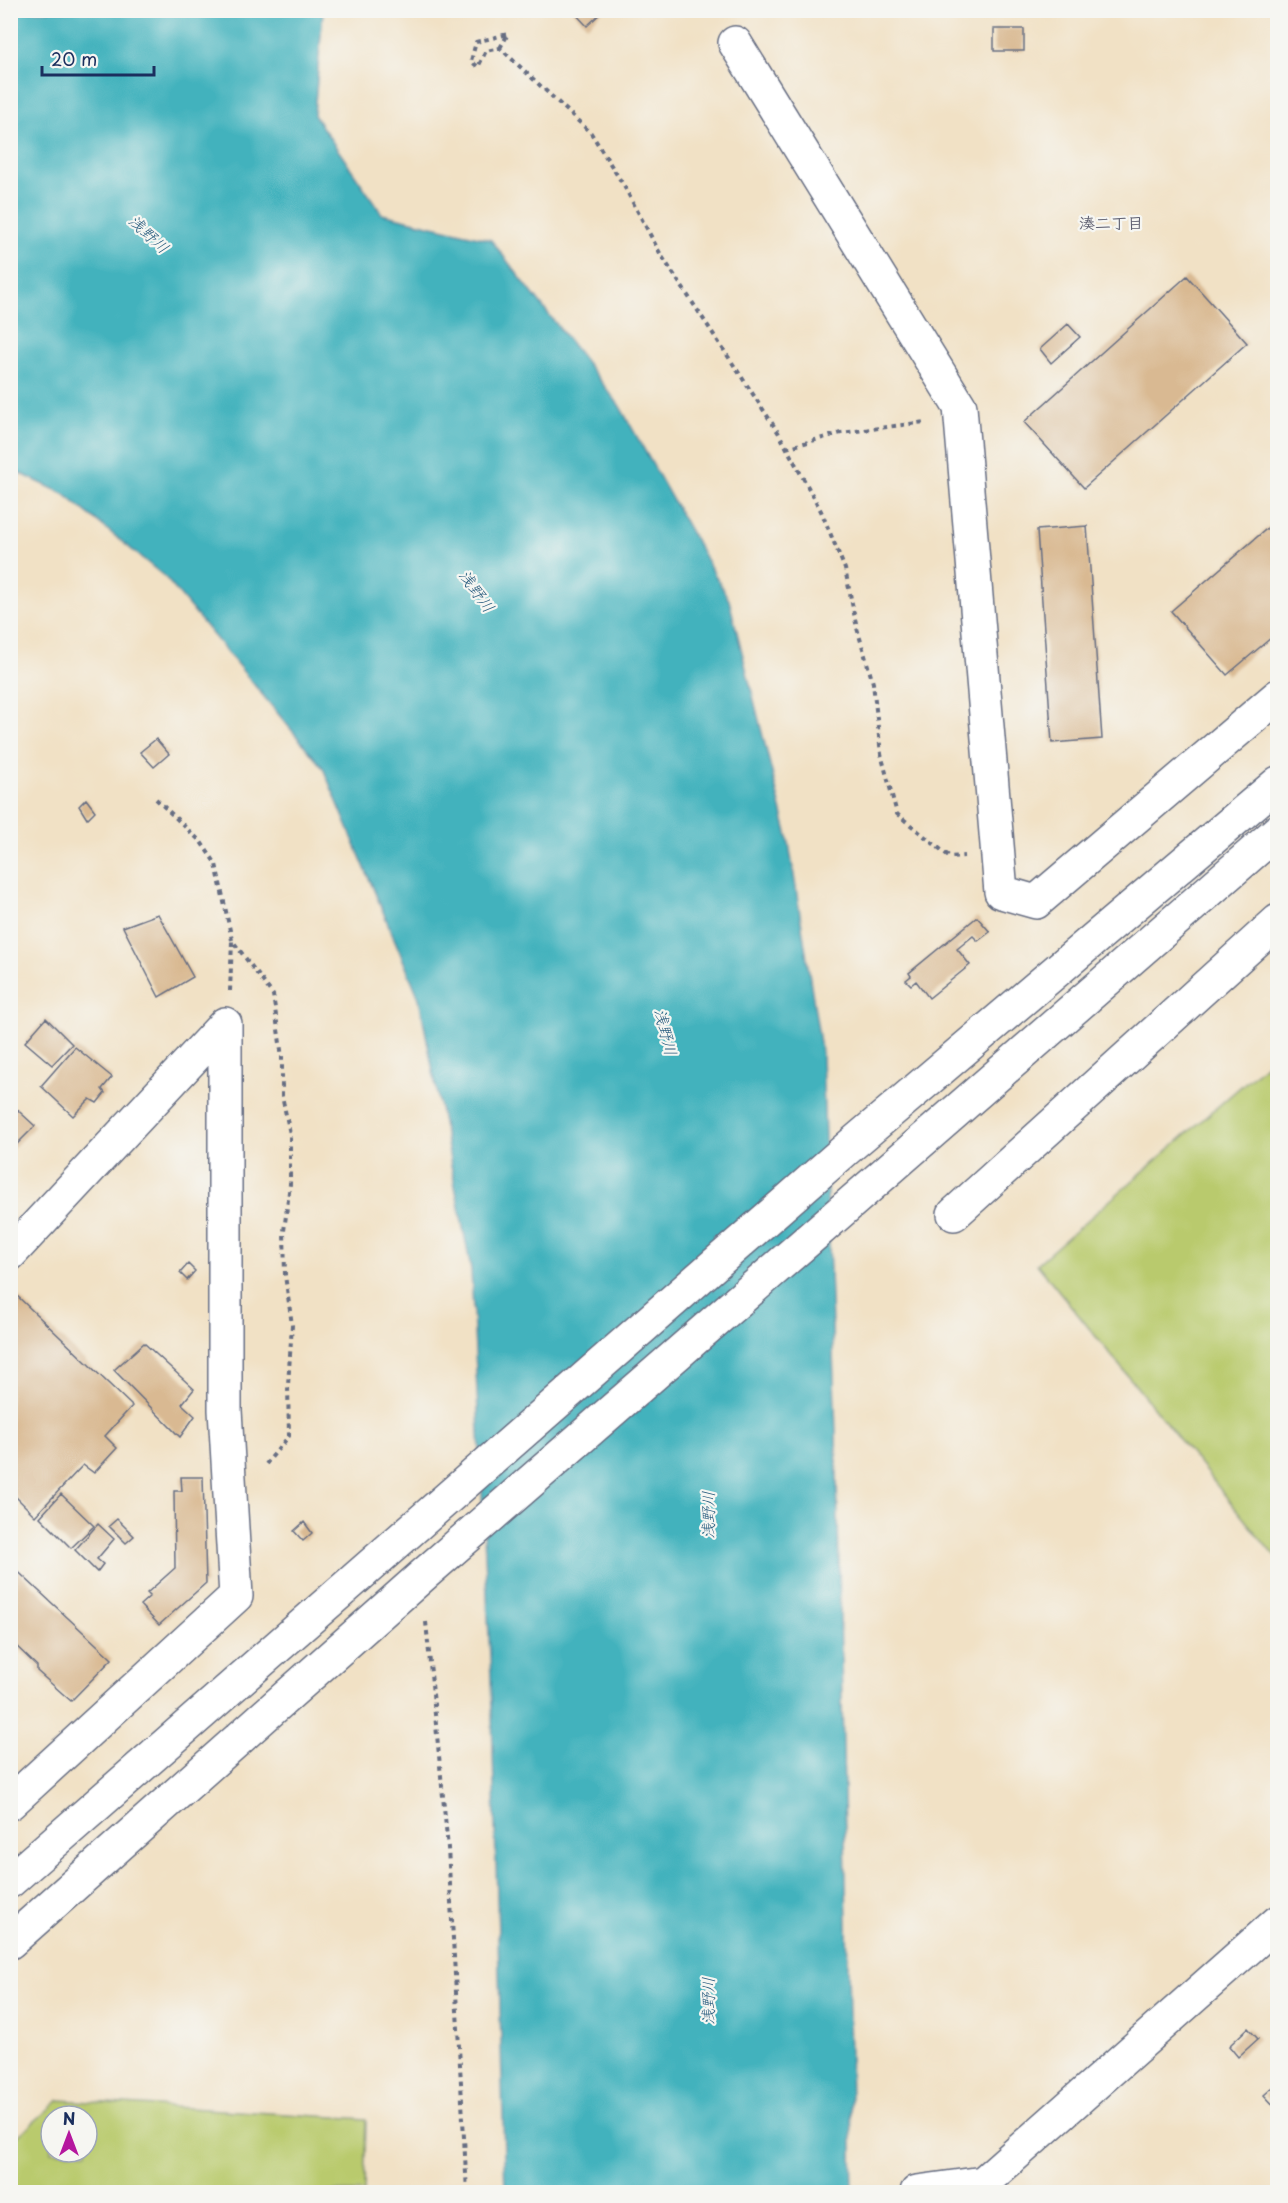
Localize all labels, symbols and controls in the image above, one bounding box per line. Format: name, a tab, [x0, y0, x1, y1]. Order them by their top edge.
scale bar	[42, 39, 154, 77]
text: 20 m	[51, 45, 97, 72]
water label: 浅野川	[124, 208, 175, 258]
district label: 湊二丁目	[1079, 210, 1143, 234]
water label: 浅野川	[454, 564, 502, 617]
water label: 浅野川	[650, 1006, 684, 1058]
water label: 浅野川	[695, 1491, 719, 1539]
water label: 浅野川	[695, 1977, 719, 2025]
north arrow	[39, 2104, 99, 2164]
text: N	[63, 2106, 75, 2130]

